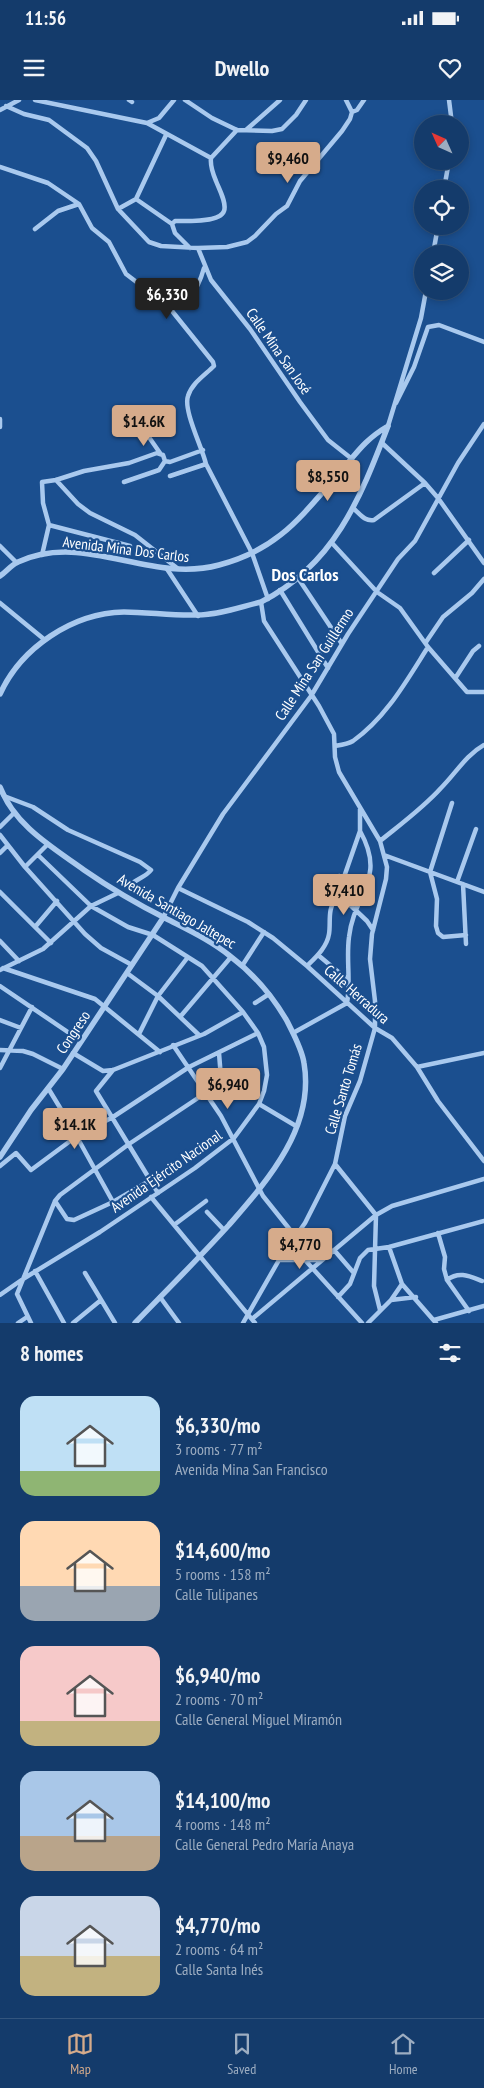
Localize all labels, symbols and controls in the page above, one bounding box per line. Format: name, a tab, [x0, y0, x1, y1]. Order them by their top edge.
text: 11:56	[25, 6, 66, 30]
icon: menu	[20, 54, 48, 82]
text: Dwello	[215, 54, 269, 82]
icon: heart	[436, 54, 464, 82]
north arrow	[414, 115, 469, 170]
map controls	[414, 115, 469, 300]
pin: $9,460	[247, 142, 329, 184]
text: $9,460	[267, 148, 309, 168]
button: locate	[414, 180, 469, 235]
button: layers	[414, 245, 469, 300]
pin: $6,330	[126, 278, 208, 320]
text: $6,330	[146, 284, 188, 304]
street label: Calle Mina San José	[242, 304, 316, 398]
pin: $14.6K	[103, 404, 185, 447]
text: $14.6K	[123, 411, 165, 431]
pin: $8,550	[287, 460, 369, 502]
text: $8,550	[307, 466, 349, 486]
street label: Avenida Mina Dos Carlos	[62, 532, 190, 566]
district label: Dos Carlos	[272, 563, 338, 586]
street label: Calle Mina San Guillermo	[270, 604, 358, 724]
street label: Avenida Santiago Jaltepec	[114, 869, 240, 953]
pin: $7,410	[303, 874, 385, 916]
text: $7,410	[324, 880, 364, 900]
street label: Calle Herradura	[320, 960, 394, 1028]
street label: Congreso	[52, 1007, 94, 1057]
street label: Calle Santo Tomás	[320, 1041, 366, 1137]
pin: $6,940	[187, 1068, 269, 1110]
text: $6,940	[207, 1074, 249, 1094]
pin: $14.1K	[34, 1108, 116, 1150]
text: $14.1K	[54, 1114, 96, 1134]
street label: Avenida Ejército Nacional	[107, 1125, 226, 1217]
pin: $4,770	[259, 1228, 341, 1270]
text: $4,770	[279, 1234, 321, 1254]
icon: filters	[436, 1339, 464, 1367]
text: 8 homes	[20, 1340, 83, 1367]
text: $6,330/mo	[175, 1412, 260, 1439]
icon: home	[60, 1416, 120, 1476]
text: 3 rooms · 77 m²	[175, 1439, 263, 1459]
text: Avenida Mina San Francisco	[175, 1459, 328, 1479]
text: $14,600/mo	[175, 1537, 270, 1564]
icon: home	[60, 1541, 120, 1601]
text: 5 rooms · 158 m²	[175, 1564, 271, 1584]
text: Calle Tulipanes	[175, 1584, 258, 1604]
text: $6,940/mo	[175, 1662, 260, 1689]
icon: home	[60, 1666, 120, 1726]
text: 2 rooms · 70 m²	[175, 1689, 263, 1709]
text: Calle General Miguel Miramón	[175, 1709, 342, 1729]
text: $14,100/mo	[175, 1787, 270, 1814]
icon: home	[60, 1791, 120, 1851]
text: 4 rooms · 148 m²	[175, 1814, 271, 1834]
text: Calle General Pedro María Anaya	[175, 1834, 354, 1854]
text: $4,770/mo	[175, 1912, 260, 1939]
icon: home	[60, 1916, 120, 1976]
text: 2 rooms · 64 m²	[175, 1939, 263, 1959]
text: Calle Santa Inés	[175, 1959, 263, 1979]
tab: Map	[66, 2030, 94, 2078]
tab: Saved	[227, 2030, 256, 2078]
tab: Home	[389, 2030, 418, 2078]

